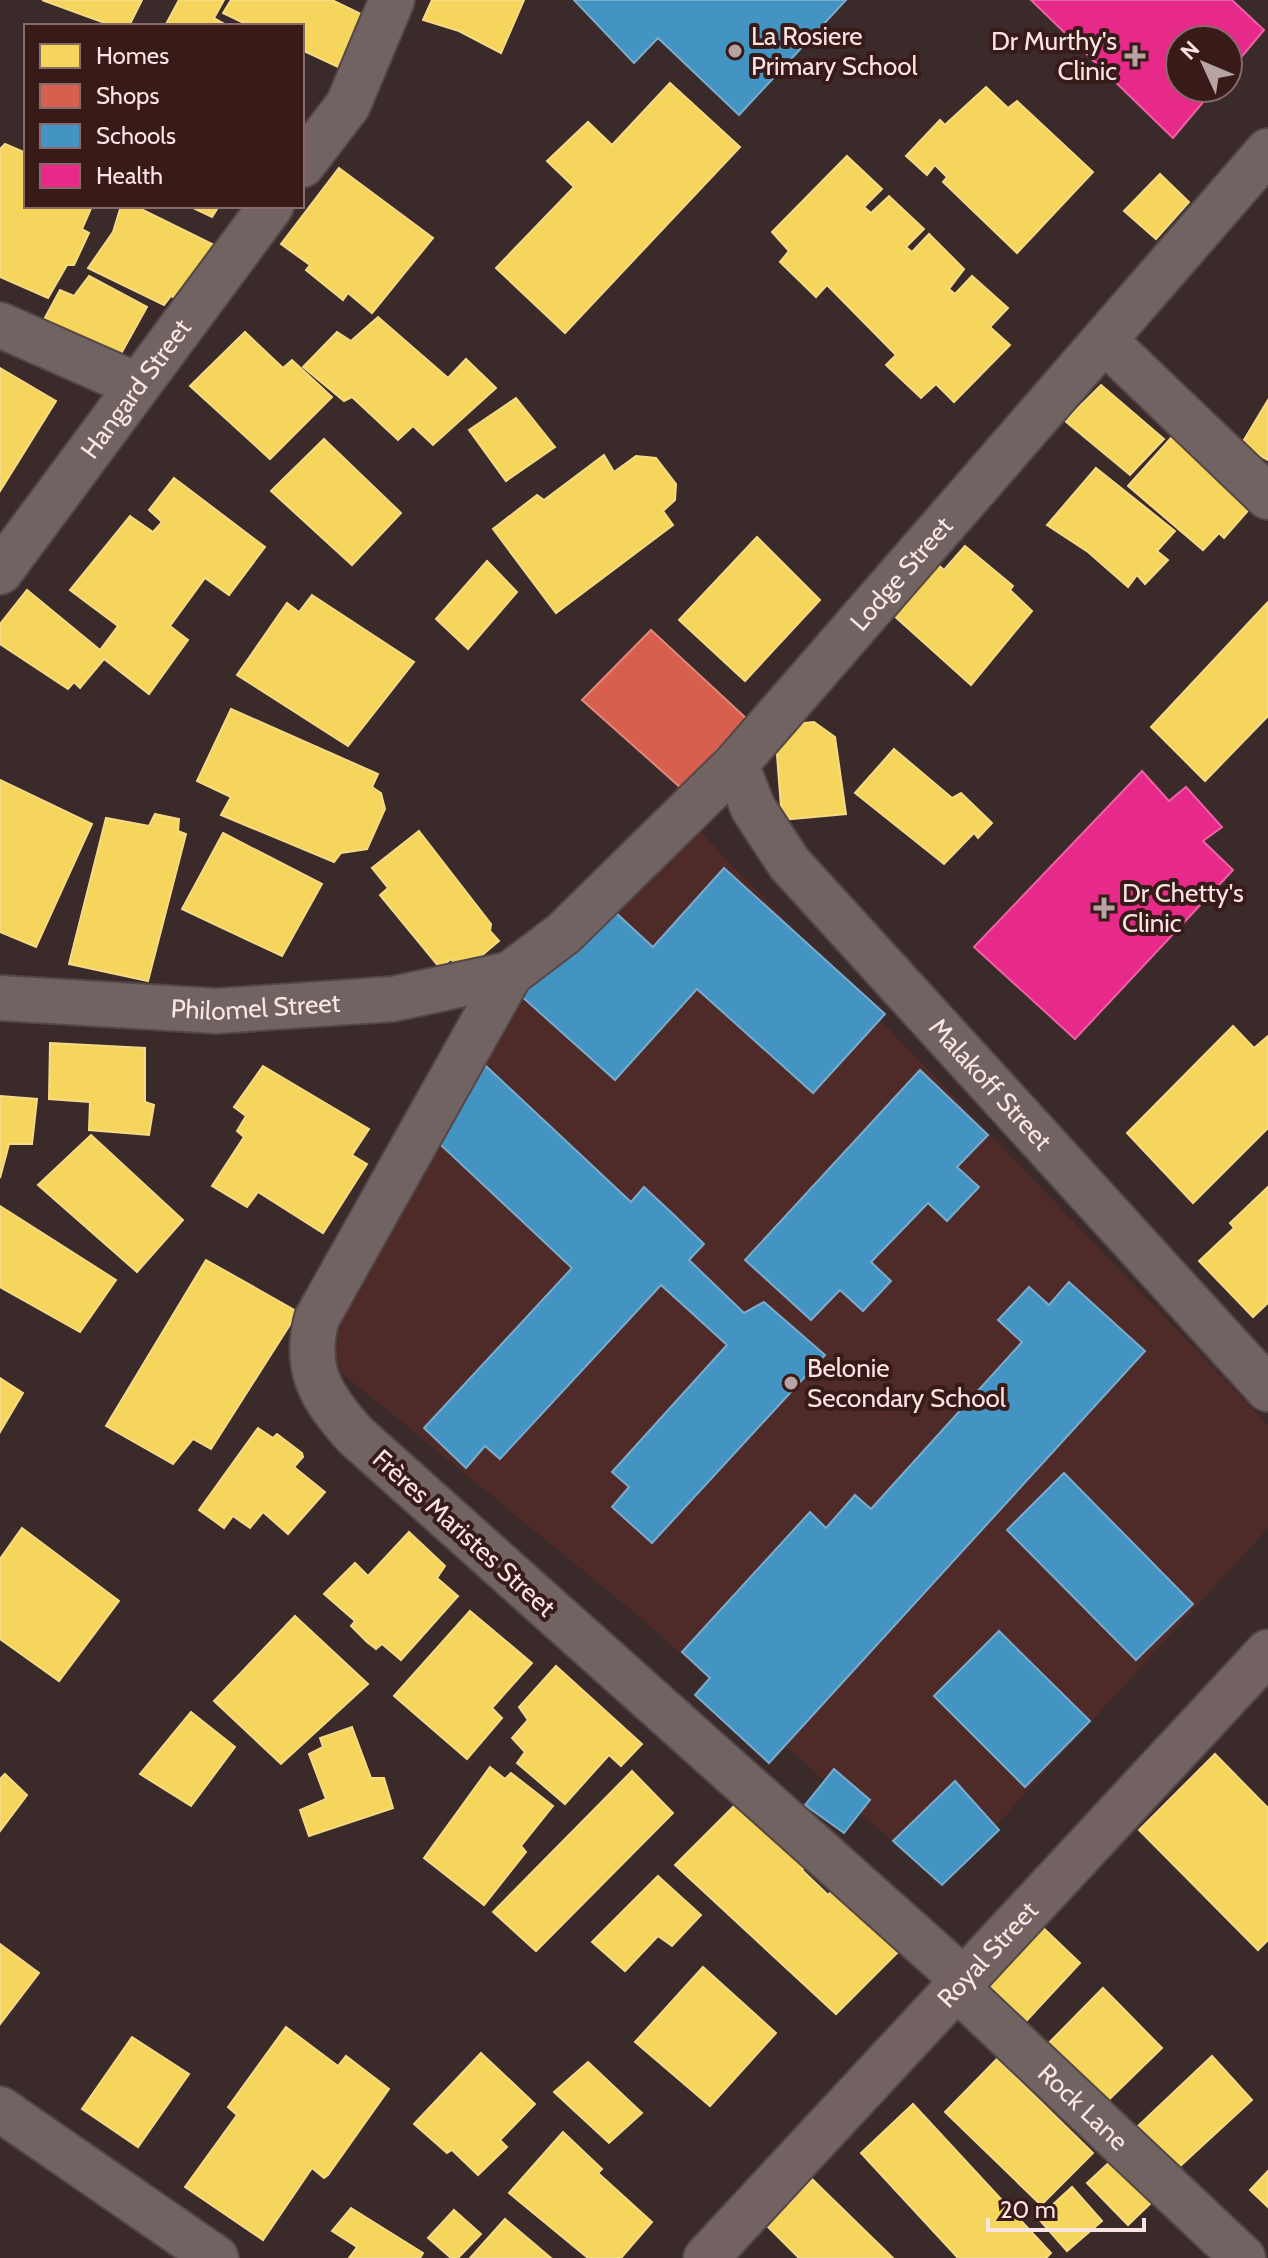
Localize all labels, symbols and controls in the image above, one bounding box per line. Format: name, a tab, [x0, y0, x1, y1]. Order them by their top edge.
place label: La Rosiere Primary School	[751, 20, 918, 82]
legend	[24, 24, 304, 208]
north arrow	[1164, 24, 1244, 104]
place label: Dr Murthy's Clinic	[991, 25, 1117, 87]
text: N	[1175, 35, 1205, 65]
text: Homes	[96, 41, 169, 70]
marker: La Rosiere Primary School	[726, 42, 744, 60]
marker: Dr Murthy's Clinic	[1124, 45, 1146, 67]
text: Shops	[96, 81, 159, 110]
text: Schools	[96, 121, 176, 150]
text: Health	[96, 161, 163, 190]
street label: Hangard Street	[74, 313, 198, 465]
street label: Lodge Street	[843, 510, 959, 637]
place label: Dr Chetty's Clinic	[1122, 877, 1244, 939]
marker: Dr Chetty's Clinic	[1093, 897, 1115, 919]
street label: Philomel Street	[170, 987, 341, 1027]
street label: Malakoff Street	[922, 1012, 1059, 1157]
place label: Belonie Secondary School	[807, 1352, 1006, 1414]
marker: Belonie Secondary School	[782, 1374, 800, 1392]
street label: Frères Maristes Street	[366, 1443, 562, 1624]
street label: Royal Street	[930, 1894, 1045, 2014]
street label: Rock Lane	[1031, 2057, 1135, 2157]
scale bar	[988, 2182, 1144, 2232]
text: 20 m	[1000, 2195, 1056, 2224]

